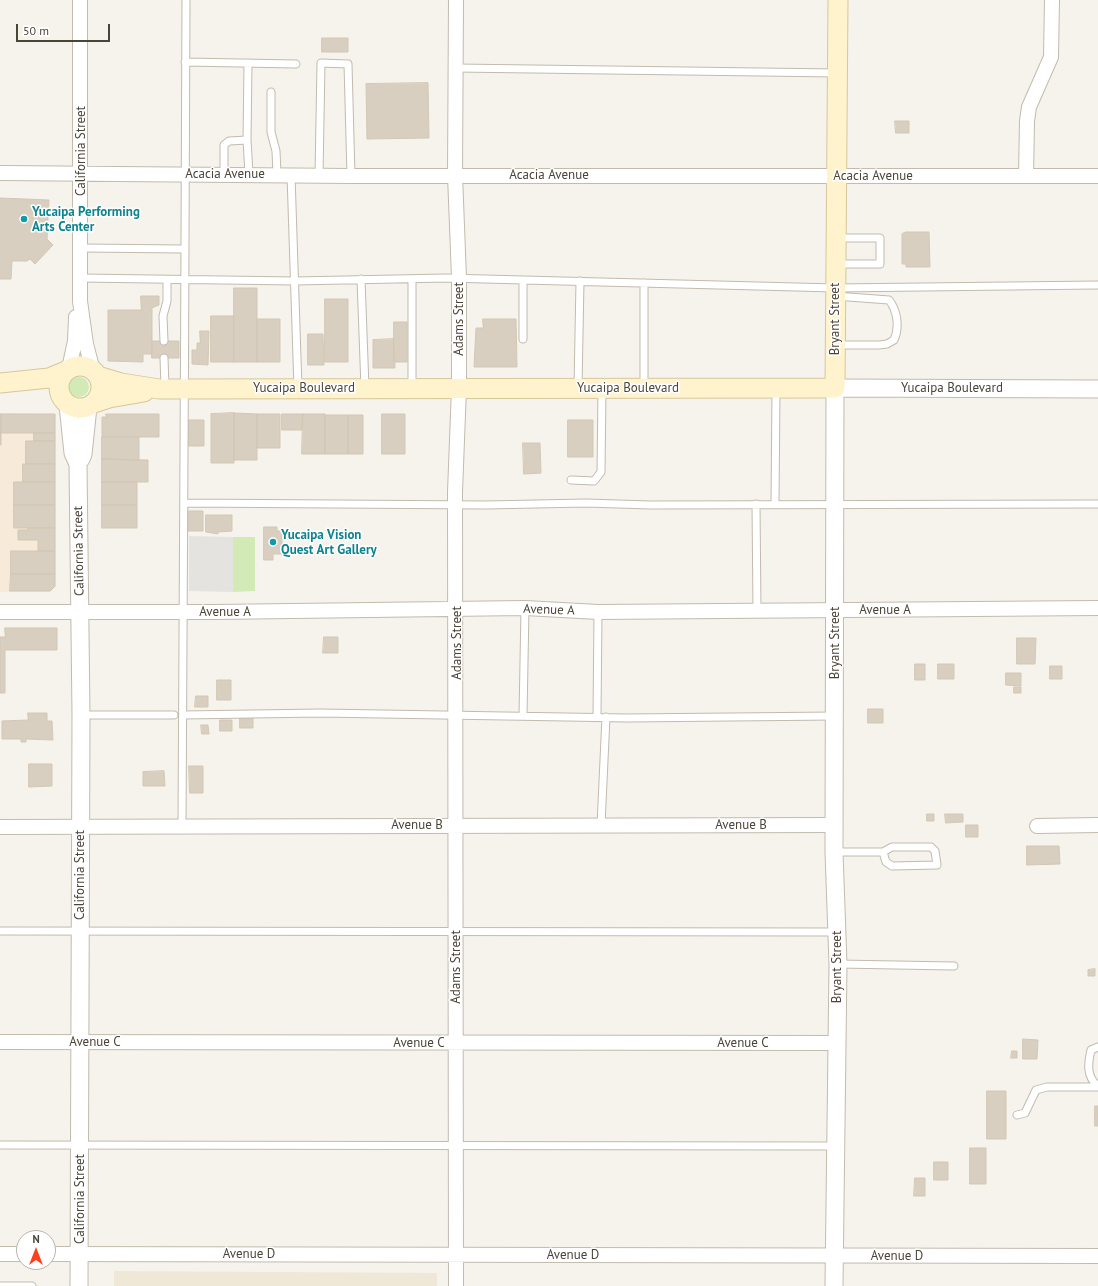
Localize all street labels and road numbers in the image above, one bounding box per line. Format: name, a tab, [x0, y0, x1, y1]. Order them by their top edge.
street label: California Street	[73, 106, 89, 196]
street label: Acacia Avenue	[185, 166, 265, 182]
street label: Acacia Avenue	[509, 167, 589, 183]
street label: Acacia Avenue	[833, 168, 913, 184]
street label: Adams Street	[451, 282, 467, 356]
street label: Bryant Street	[827, 283, 843, 355]
street label: Yucaipa Boulevard	[253, 380, 355, 396]
street label: Yucaipa Boulevard	[577, 380, 679, 396]
street label: Yucaipa Boulevard	[901, 380, 1003, 396]
street label: California Street	[70, 506, 88, 596]
street label: Avenue A	[523, 601, 575, 619]
street label: Avenue A	[859, 602, 911, 618]
street label: Avenue A	[199, 604, 251, 620]
street label: Adams Street	[449, 606, 465, 680]
street label: Bryant Street	[827, 607, 843, 679]
street label: Avenue B	[391, 817, 443, 833]
street label: Avenue B	[715, 817, 767, 833]
street label: California Street	[72, 830, 88, 920]
street label: Adams Street	[448, 930, 464, 1004]
street label: Bryant Street	[829, 931, 845, 1003]
street label: Avenue C	[69, 1034, 121, 1050]
street label: Avenue C	[393, 1035, 445, 1051]
street label: Avenue C	[717, 1035, 769, 1051]
street label: California Street	[72, 1154, 88, 1244]
street label: Avenue D	[223, 1246, 275, 1262]
street label: Avenue D	[547, 1247, 599, 1263]
street label: Avenue D	[871, 1248, 923, 1264]

